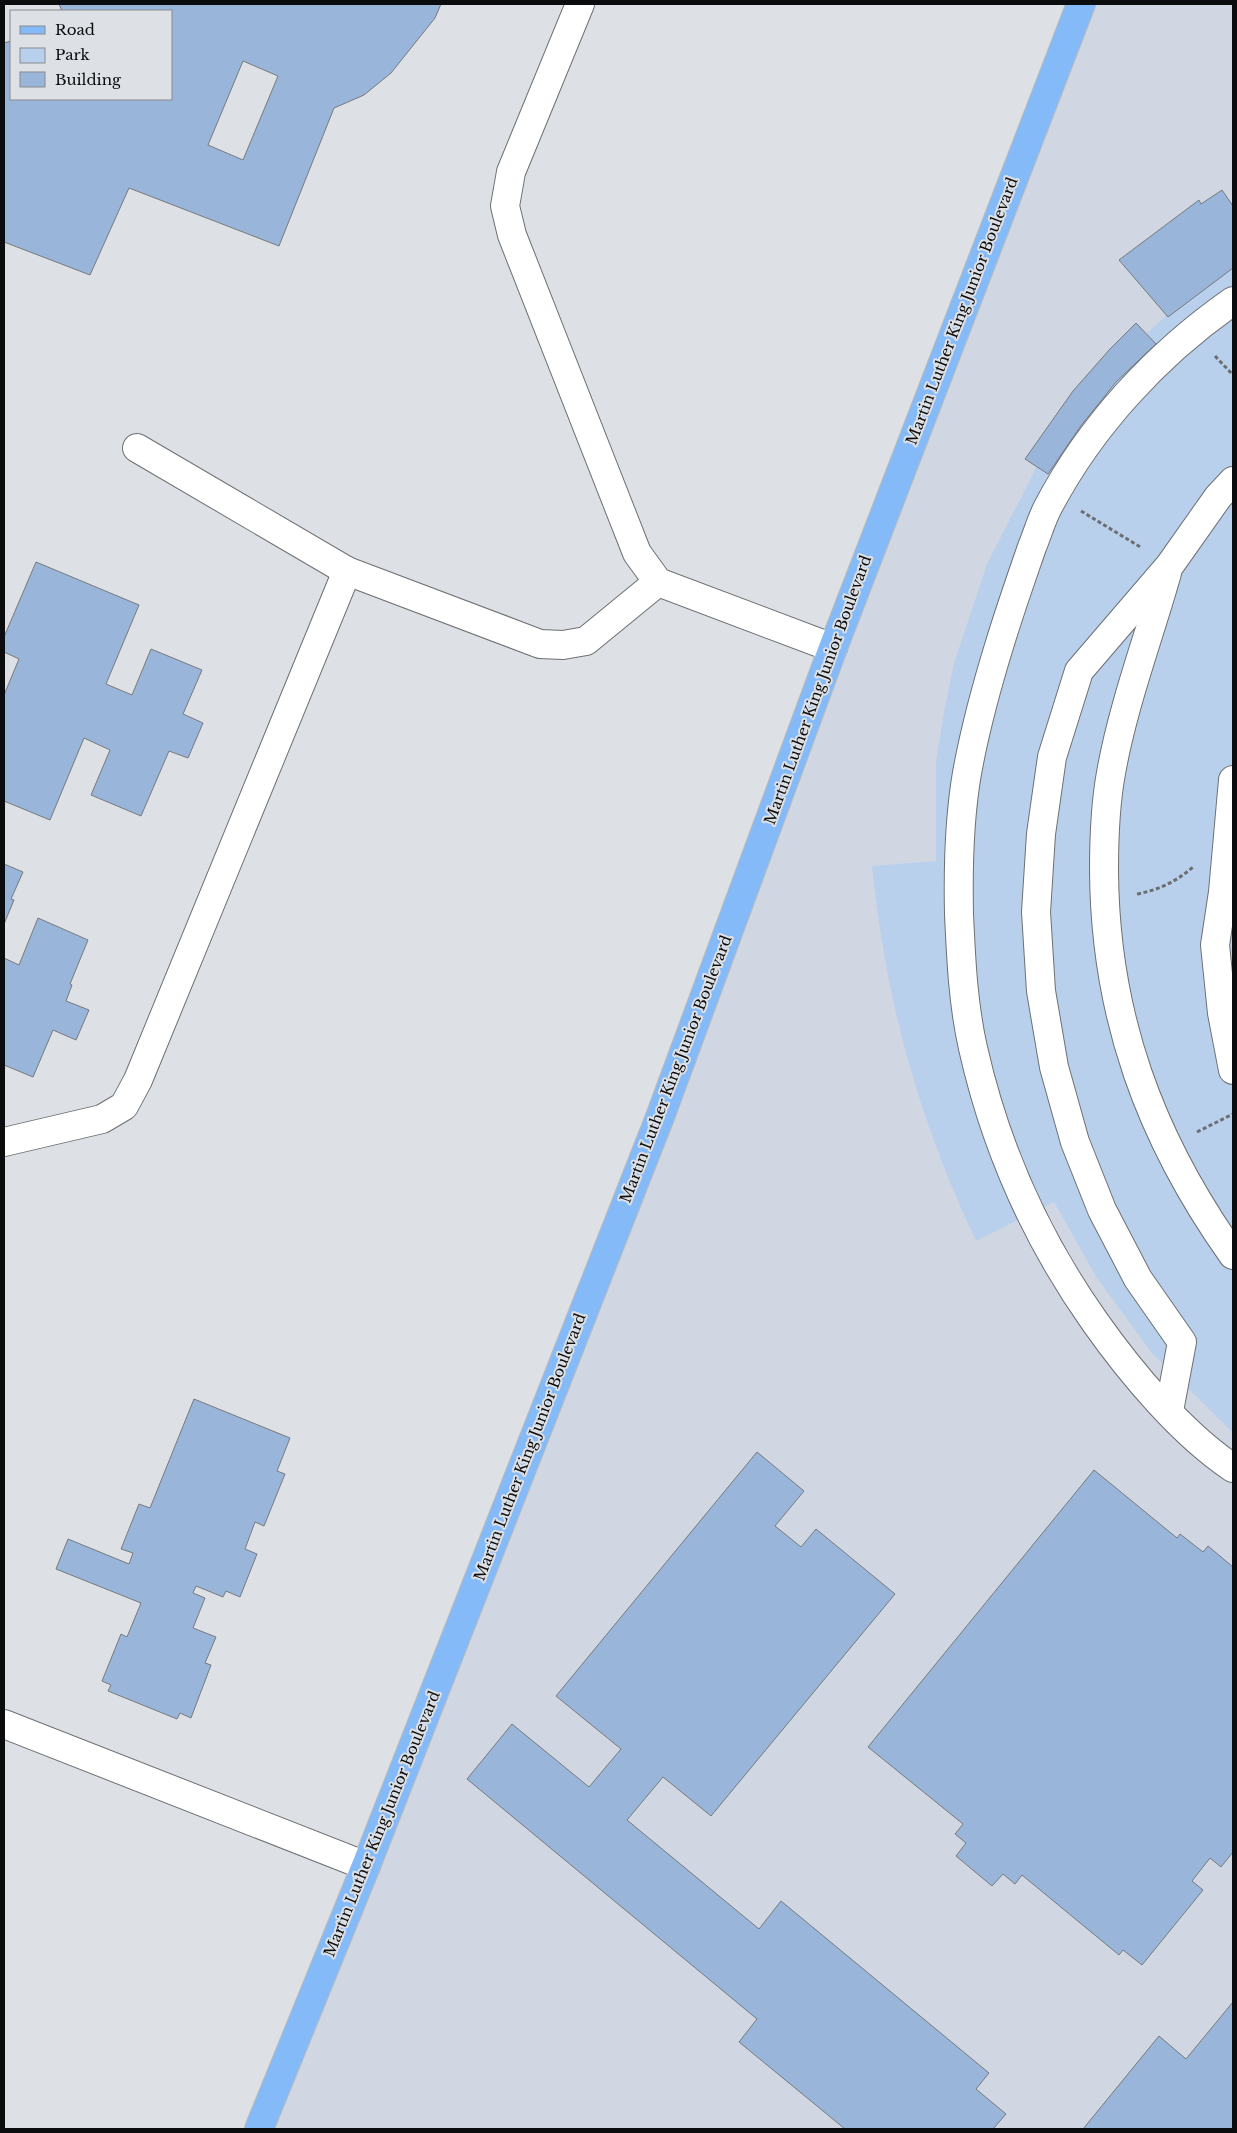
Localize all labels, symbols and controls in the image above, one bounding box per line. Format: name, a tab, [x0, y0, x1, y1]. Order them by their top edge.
legend	[10, 10, 172, 100]
text: Road	[55, 20, 95, 39]
text: Park	[55, 45, 91, 64]
text: Building	[55, 70, 122, 89]
street label: Martin Luther King Junior Boulevard	[902, 174, 1022, 447]
street label: Martin Luther King Junior Boulevard	[760, 553, 875, 827]
street label: Martin Luther King Junior Boulevard	[616, 932, 736, 1205]
street label: Martin Luther King Junior Boulevard	[470, 1310, 590, 1583]
street label: Martin Luther King Junior Boulevard	[319, 1688, 444, 1960]

